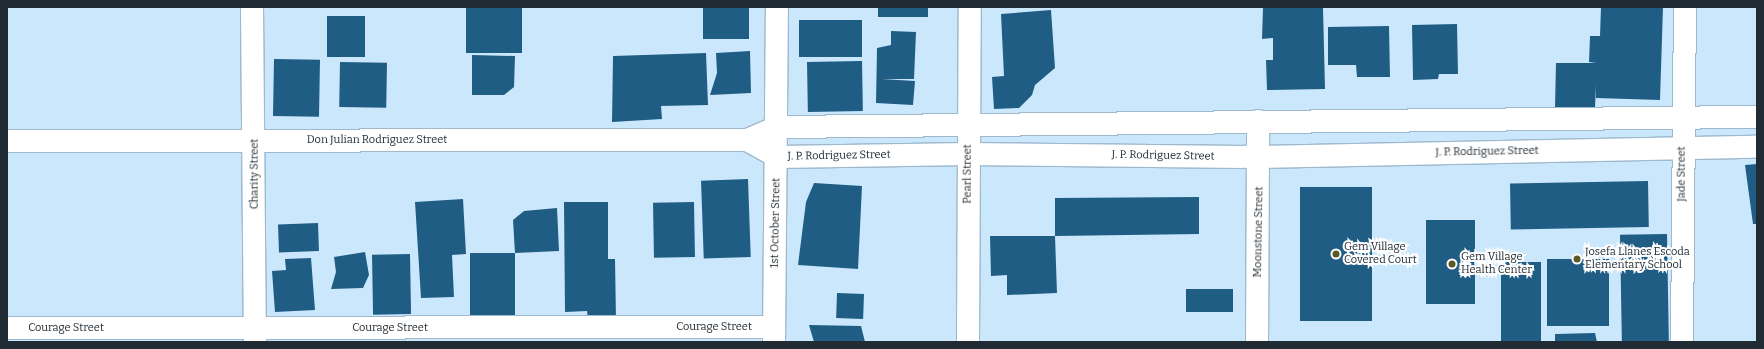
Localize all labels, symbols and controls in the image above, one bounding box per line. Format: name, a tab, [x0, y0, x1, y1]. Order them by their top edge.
street label: Don Julian Rodriguez Street	[307, 133, 447, 147]
street label: Charity Street	[248, 139, 262, 209]
street label: Pearl Street	[961, 144, 975, 204]
street label: J. P. Rodriguez Street	[1435, 145, 1539, 159]
street label: Jade Street	[1675, 146, 1689, 202]
street label: J. P. Rodriguez Street	[787, 149, 891, 163]
street label: J. P. Rodriguez Street	[1111, 149, 1215, 163]
street label: 1st October Street	[769, 178, 783, 268]
street label: Moonstone Street	[1252, 186, 1266, 278]
place label: Gem Village Covered Court	[1344, 241, 1417, 267]
place label: Josefa Llanes Escoda Elementary School	[1585, 246, 1690, 272]
marker: Gem Village Covered Court	[1331, 249, 1341, 259]
place label: Gem Village Health Center	[1461, 251, 1532, 277]
marker: Josefa Llanes Escoda Elementary School	[1572, 254, 1582, 264]
marker: Gem Village Health Center	[1446, 258, 1458, 270]
street label: Courage Street	[676, 320, 752, 334]
street label: Courage Street	[28, 321, 104, 335]
street label: Courage Street	[352, 321, 428, 335]

